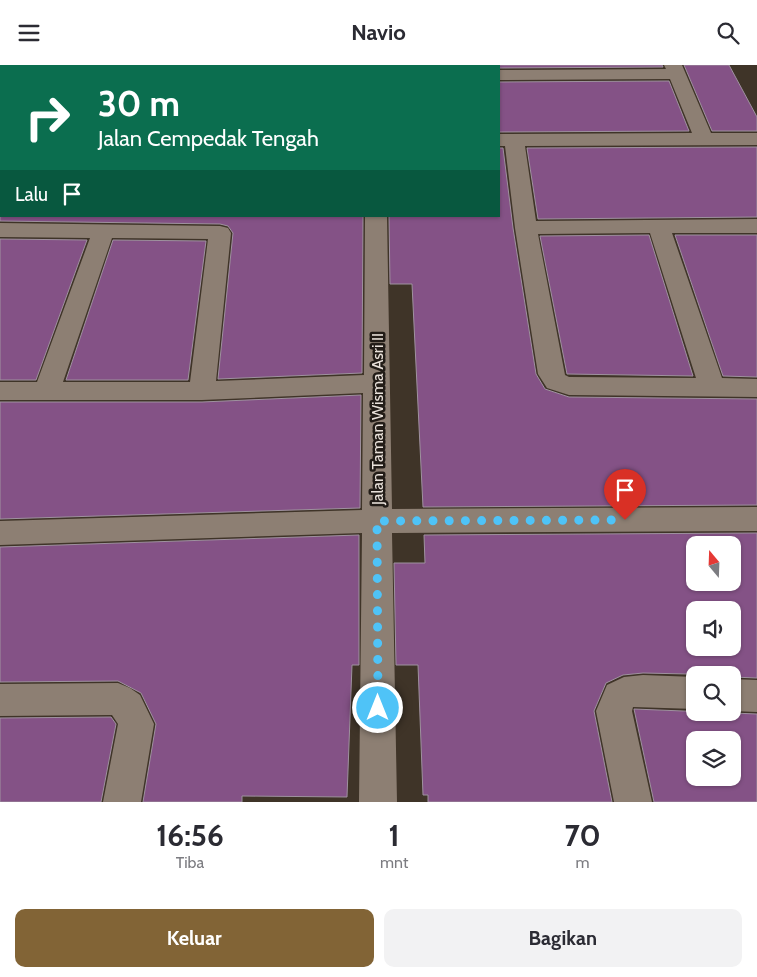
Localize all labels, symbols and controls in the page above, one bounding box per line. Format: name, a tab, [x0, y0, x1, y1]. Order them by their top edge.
icon: menu	[15, 19, 43, 47]
text: Navio	[351, 19, 406, 46]
icon: search	[714, 19, 742, 47]
text: 30 m	[98, 82, 180, 125]
icon: right	[15, 85, 80, 150]
text: Jalan Cempedak Tengah	[98, 125, 319, 152]
icon: arrive	[58, 180, 86, 208]
text: Lalu	[15, 183, 48, 206]
street label: Jalan Taman Wisma Asri II	[368, 333, 387, 506]
pin	[604, 469, 646, 520]
icon: arrive	[611, 476, 639, 504]
north arrow	[686, 536, 741, 591]
map controls	[686, 536, 741, 786]
button: sound	[686, 601, 741, 656]
button: search	[686, 666, 741, 721]
position arrow	[351, 681, 403, 733]
button: layers	[686, 731, 741, 786]
text: 16:56	[156, 817, 224, 854]
text: 1	[389, 817, 400, 854]
text: 70	[565, 817, 601, 854]
text: Tiba	[176, 853, 204, 872]
text: mnt	[380, 853, 408, 872]
text: m	[576, 853, 590, 872]
button: Keluar	[15, 909, 374, 967]
button: Bagikan	[384, 909, 742, 967]

